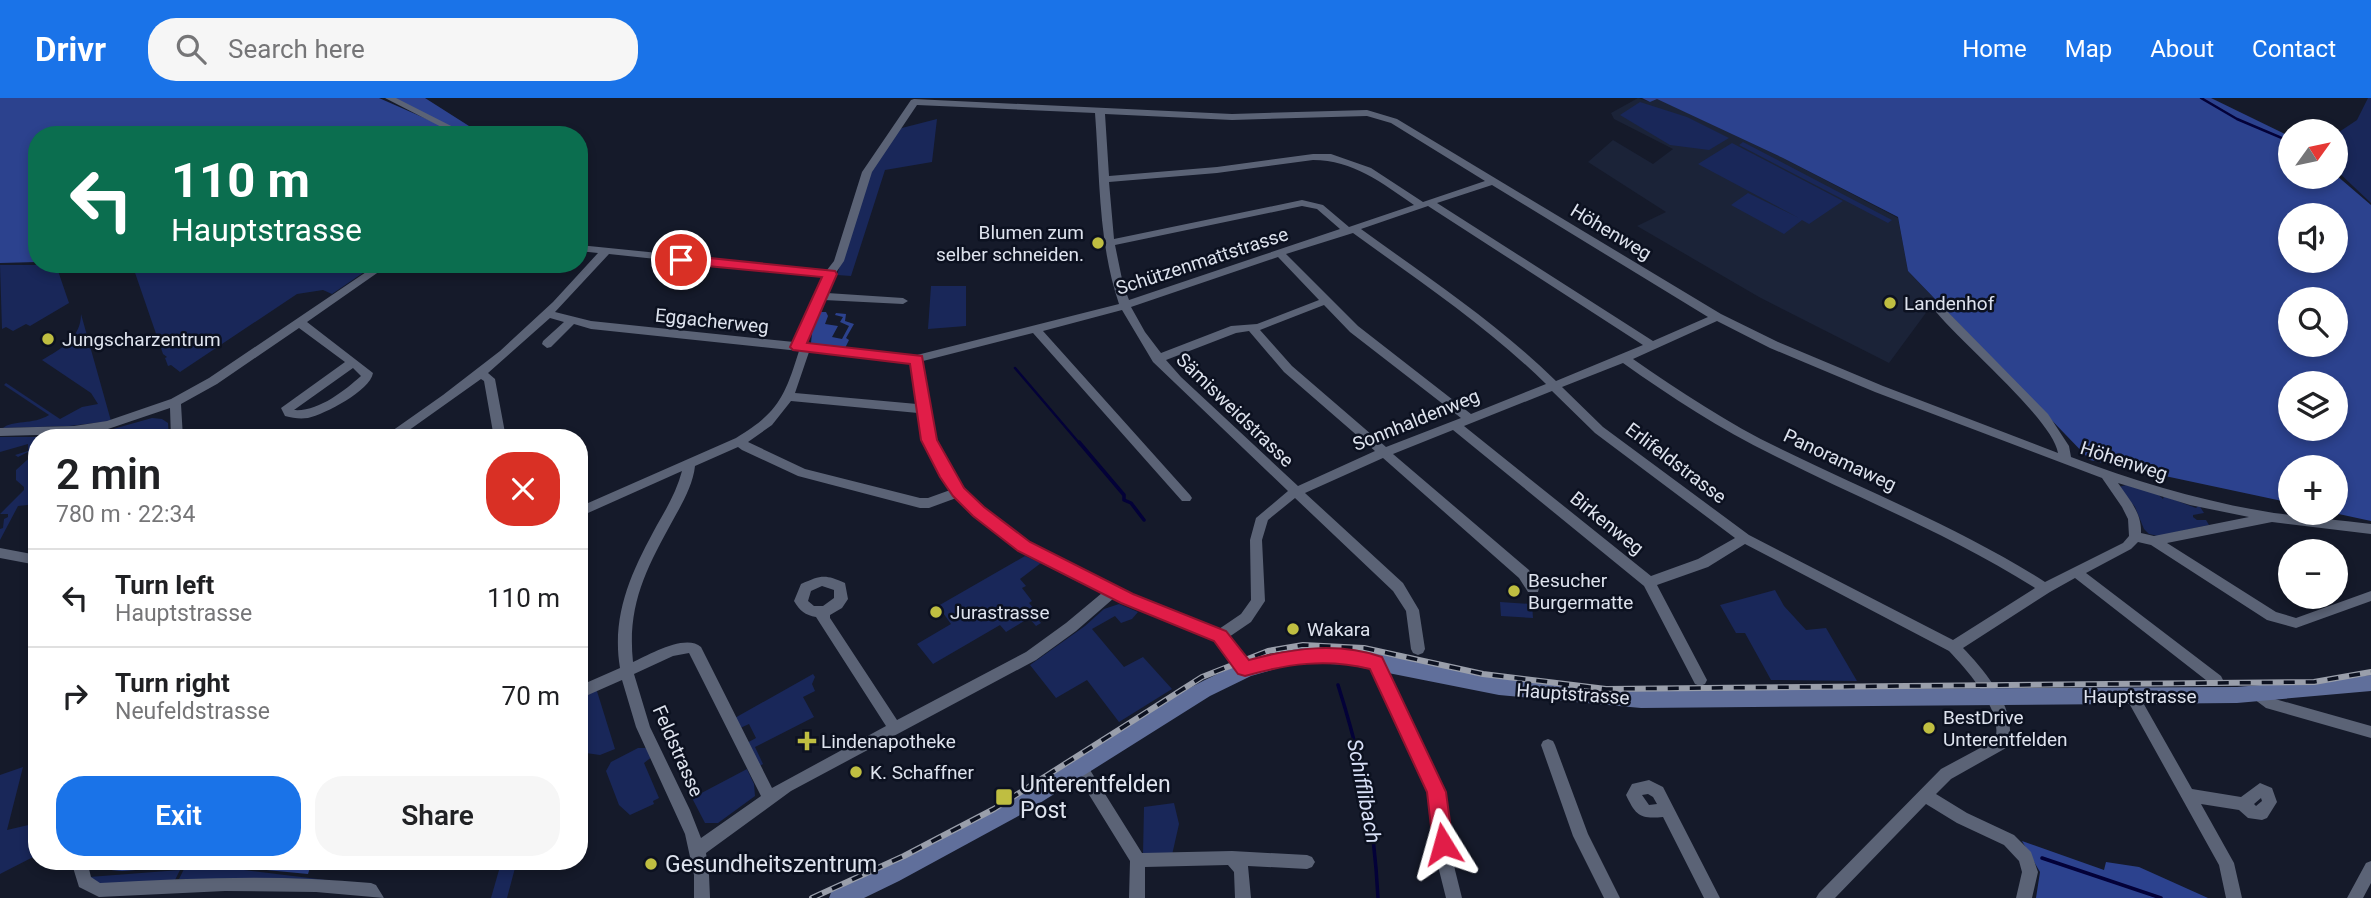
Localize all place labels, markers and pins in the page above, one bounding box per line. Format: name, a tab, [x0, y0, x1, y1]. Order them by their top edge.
place label: Blumen zum selber schneiden.	[936, 221, 1084, 266]
pin	[651, 230, 711, 290]
marker: Blumen zum selber schneiden.	[1090, 235, 1106, 251]
place label: Landenhof	[1904, 292, 1995, 315]
marker: Landenhof	[1882, 295, 1898, 311]
place label: Jungscharzentrum	[62, 328, 221, 351]
marker: Jungscharzentrum	[40, 331, 56, 347]
place label: Besucher Burgermatte	[1528, 569, 1633, 614]
marker: Besucher Burgermatte	[1506, 583, 1522, 599]
place label: Jurastrasse	[950, 601, 1049, 624]
marker: Jurastrasse	[928, 604, 944, 620]
place label: Wakara	[1307, 618, 1370, 641]
marker: Wakara	[1285, 621, 1301, 637]
place label: BestDrive Unterentfelden	[1943, 706, 2068, 751]
marker: BestDrive Unterentfelden	[1921, 720, 1937, 736]
place label: Lindenapotheke	[821, 730, 956, 753]
marker: Lindenapotheke	[799, 733, 815, 749]
place label: K. Schaffner	[870, 761, 974, 784]
marker: K. Schaffner	[848, 764, 864, 780]
place label: Unterentfelden Post	[1020, 771, 1171, 824]
marker: Unterentfelden Post	[994, 787, 1014, 807]
place label: Gesundheitszentrum	[665, 851, 877, 878]
marker: Gesundheitszentrum	[643, 856, 659, 872]

